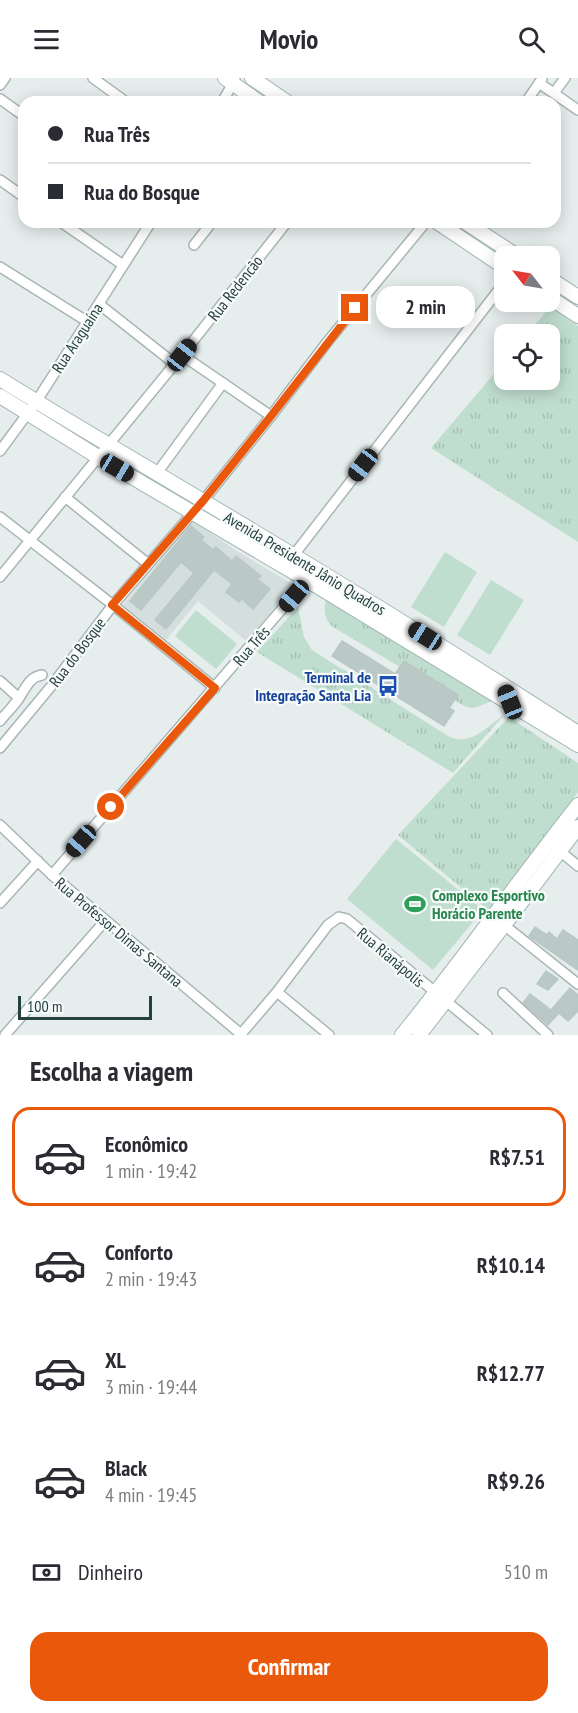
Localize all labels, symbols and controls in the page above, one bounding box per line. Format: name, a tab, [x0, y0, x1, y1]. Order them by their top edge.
text: Movio	[260, 22, 318, 56]
icon: menu	[30, 23, 63, 56]
icon: search	[515, 23, 548, 56]
text: Rua Três	[84, 120, 150, 148]
text: Rua do Bosque	[84, 178, 200, 206]
north arrow	[494, 246, 560, 312]
map controls	[494, 246, 560, 390]
street label: Rua Redencão	[203, 251, 267, 325]
callout: 2 min	[376, 287, 475, 329]
route end	[341, 294, 368, 321]
text: 2 min	[405, 294, 446, 320]
street label: Rua Araguaína	[47, 299, 107, 377]
button: locate	[494, 324, 560, 390]
car	[164, 335, 200, 375]
car	[345, 445, 381, 485]
car	[97, 451, 137, 485]
street label: Avenida Presidente Jânio Quadros	[220, 507, 390, 619]
car	[276, 576, 312, 616]
street label: Rua do Bosque	[44, 613, 110, 691]
car	[405, 619, 445, 653]
street label: Rua Três	[228, 622, 274, 670]
place label: Terminal de Integração Santa Lia	[255, 667, 371, 705]
bus stop icon: Terminal de Integração Santa Lia	[376, 674, 400, 698]
car	[495, 682, 525, 722]
route start	[97, 793, 124, 820]
car	[62, 822, 100, 860]
street label: Rua Professor Dimas Santana	[51, 873, 187, 991]
place label: Complexo Esportivo Horácio Parente	[432, 885, 545, 923]
sports icon: Complexo Esportivo Horácio Parente	[403, 892, 427, 916]
street label: Rua Rianápolis	[353, 923, 429, 991]
scale bar	[18, 993, 152, 1020]
text: 100 m	[27, 996, 62, 1016]
text: Escolha a viagem	[30, 1054, 193, 1088]
icon: car	[33, 1130, 87, 1184]
text: Econômico	[105, 1130, 188, 1158]
text: R$7.51	[489, 1143, 545, 1171]
text: 1 min · 19:42	[105, 1158, 197, 1184]
icon: car	[33, 1238, 87, 1292]
text: Conforto	[105, 1238, 173, 1266]
text: R$10.14	[477, 1251, 545, 1279]
text: 2 min · 19:43	[105, 1266, 197, 1292]
icon: car	[33, 1346, 87, 1400]
text: XL	[105, 1346, 126, 1374]
text: R$12.77	[477, 1359, 545, 1387]
text: 3 min · 19:44	[105, 1374, 197, 1400]
icon: car	[33, 1454, 87, 1508]
text: Black	[105, 1454, 147, 1482]
text: R$9.26	[487, 1467, 545, 1495]
text: 4 min · 19:45	[105, 1482, 197, 1508]
icon: cash	[30, 1556, 63, 1589]
text: Dinheiro	[78, 1558, 143, 1586]
text: 510 m	[504, 1559, 548, 1585]
button: Confirmar	[30, 1632, 548, 1701]

